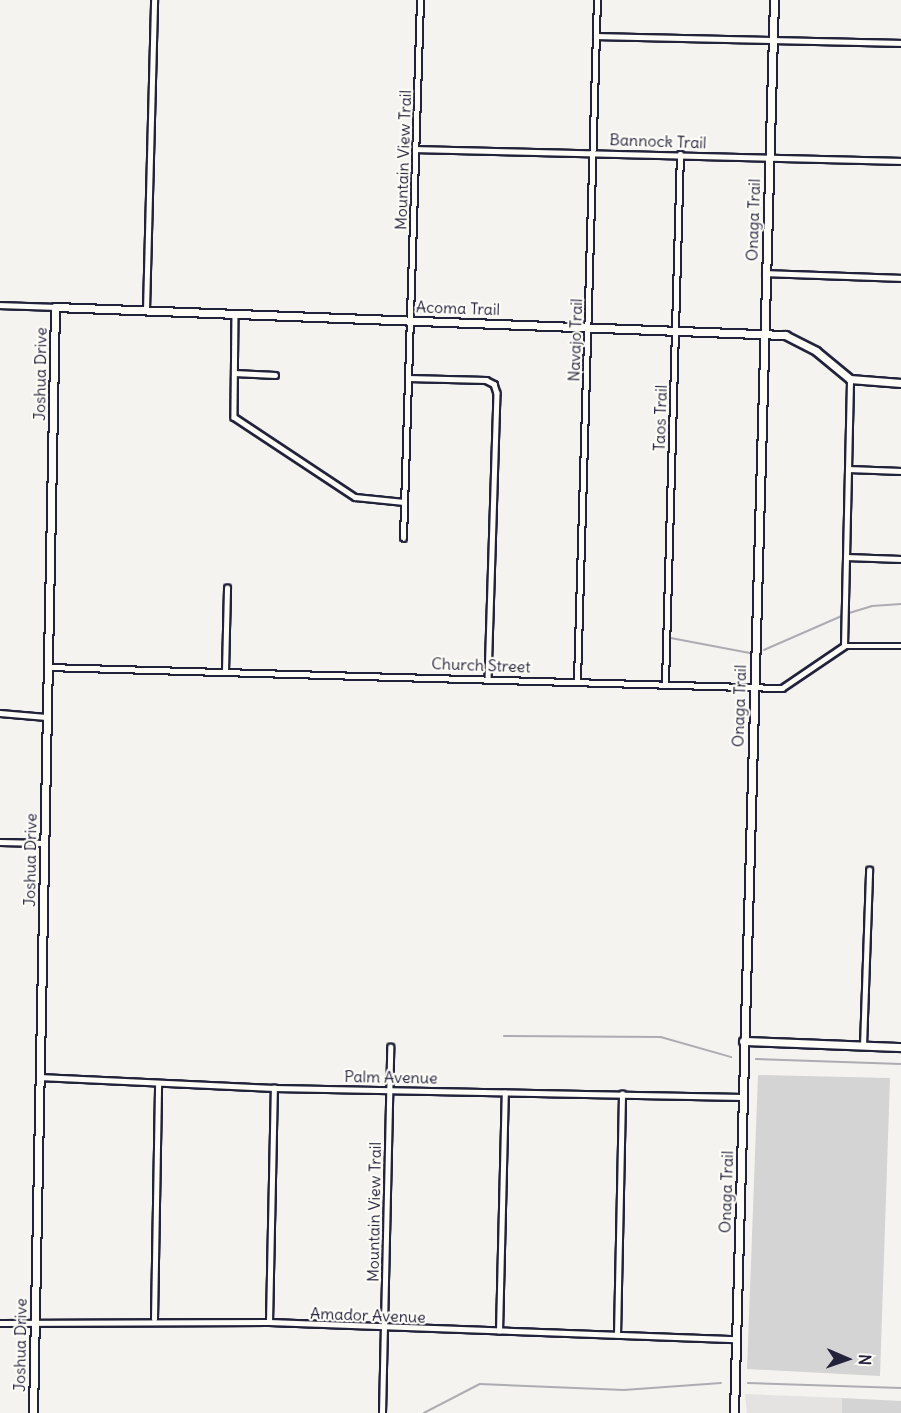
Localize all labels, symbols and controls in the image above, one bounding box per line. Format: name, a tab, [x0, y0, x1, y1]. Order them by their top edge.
street label: Mountain View Trail	[391, 90, 415, 230]
street label: Bannock Trail	[609, 130, 707, 152]
street label: Onaga Trail	[742, 178, 764, 262]
street label: Acoma Trail	[416, 297, 500, 319]
street label: Navajo Trail	[564, 298, 586, 382]
street label: Joshua Drive	[30, 327, 50, 421]
street label: Taos Trail	[649, 384, 671, 452]
street label: Church Street	[431, 654, 531, 676]
street label: Onaga Trail	[728, 664, 750, 748]
street label: Joshua Drive	[20, 813, 40, 907]
street label: Palm Avenue	[344, 1067, 438, 1087]
street label: Mountain View Trail	[363, 1142, 385, 1282]
street label: Onaga Trail	[715, 1150, 737, 1234]
street label: Joshua Drive	[10, 1298, 30, 1392]
street label: Amador Avenue	[310, 1303, 426, 1327]
north arrow	[817, 1329, 877, 1389]
text: N	[855, 1354, 875, 1366]

